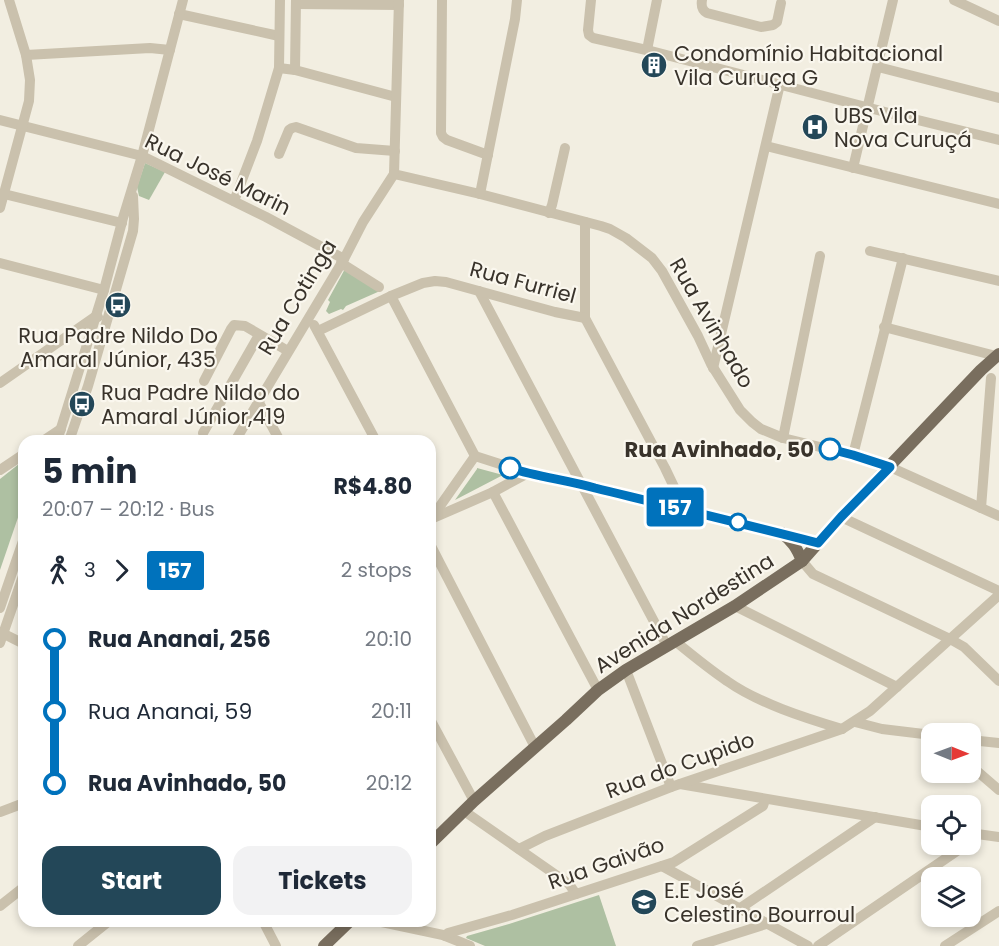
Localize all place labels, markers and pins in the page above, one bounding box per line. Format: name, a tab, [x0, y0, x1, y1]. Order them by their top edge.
place label: Condomínio Habitacional Vila Curuça G	[674, 39, 943, 92]
building icon: Condomínio Habitacional Vila Curuça G	[639, 50, 669, 80]
place label: UBS Vila Nova Curuçá	[834, 101, 972, 154]
hospital icon: UBS Vila Nova Curuçá	[800, 112, 830, 142]
bus stop icon: Rua Padre Nildo Do Amaral Júnior, 435	[103, 290, 133, 320]
place label: Rua Padre Nildo Do Amaral Júnior, 435	[18, 321, 218, 374]
place label: Rua Padre Nildo do Amaral Júnior,419	[101, 378, 300, 431]
bus stop icon: Rua Padre Nildo do Amaral Júnior,419	[67, 389, 97, 419]
place label: Rua Avinhado, 50	[625, 435, 814, 464]
marker: Rua Avinhado, 50	[819, 438, 841, 460]
unlabelled marker	[499, 457, 521, 479]
unlabelled marker	[729, 513, 747, 531]
place label: E.E José Celestino Bourroul	[664, 876, 855, 929]
school or university icon: E.E José Celestino Bourroul	[629, 887, 659, 917]

